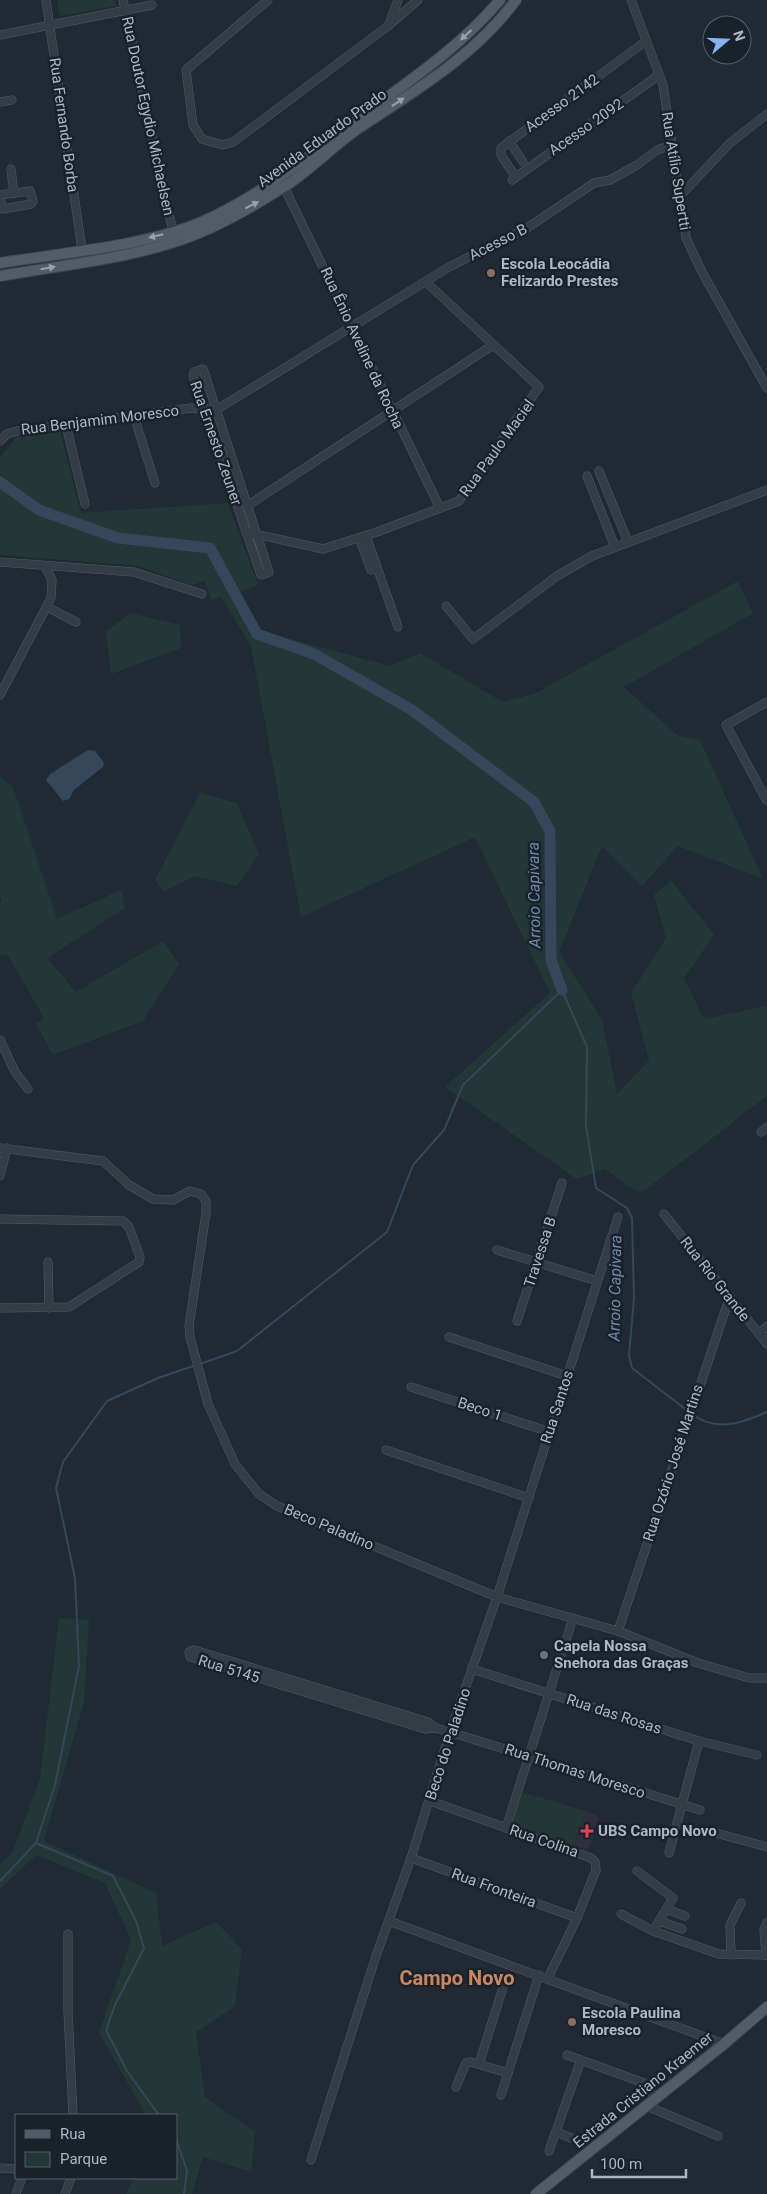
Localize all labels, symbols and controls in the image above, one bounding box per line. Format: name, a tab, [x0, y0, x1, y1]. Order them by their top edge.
street label: Rua Doutor Egydio Michaelsen	[118, 15, 178, 217]
north arrow	[702, 15, 752, 65]
text: N	[730, 28, 748, 43]
one-way arrow	[460, 29, 472, 41]
street label: Rua Fernando Borba	[46, 57, 82, 193]
street label: Acesso 2142	[521, 70, 603, 136]
street label: Avenida Eduardo Prado	[254, 85, 390, 191]
street label: Acesso 2092	[545, 95, 627, 159]
one-way arrow	[392, 97, 405, 106]
street label: Rua Atílio Supertti	[658, 110, 694, 232]
one-way arrow	[245, 201, 259, 209]
street label: Acesso B	[466, 220, 530, 264]
one-way arrow	[148, 232, 163, 240]
place label: Escola Leocádia Felizardo Prestes	[501, 255, 619, 290]
one-way arrow	[40, 264, 56, 272]
street label: Rua Ênio Aveline da Rocha	[317, 264, 407, 432]
marker: Escola Leocádia Felizardo Prestes	[485, 267, 497, 279]
street label: Rua Ernesto Zeuner	[186, 378, 246, 508]
street label: Rua Paulo Maciel	[456, 396, 538, 500]
street label: Rua Benjamim Moresco	[20, 401, 180, 439]
water label: Arroio Capivara	[524, 842, 544, 949]
street label: Travessa B	[520, 1214, 560, 1290]
street label: Rua Rio Grande	[676, 1233, 754, 1325]
water label: Arroio Capivara	[605, 1235, 625, 1342]
street label: Rua Santos	[537, 1368, 577, 1446]
street label: Rua Ozório José Martins	[639, 1382, 707, 1544]
street label: Beco 1	[455, 1393, 505, 1425]
street label: Beco Paladino	[281, 1500, 377, 1554]
place label: Capela Nossa Snehora das Graças	[554, 1637, 689, 1672]
marker: Capela Nossa Snehora das Graças	[538, 1649, 550, 1661]
street label: Rua 5145	[196, 1651, 262, 1687]
street label: Beco do Paladino	[421, 1686, 475, 1802]
street label: Rua das Rosas	[564, 1690, 664, 1738]
street label: Rua Thomas Moresco	[503, 1740, 647, 1802]
street label: Rua Colina	[507, 1821, 581, 1861]
place label: UBS Campo Novo	[598, 1822, 717, 1840]
marker: UBS Campo Novo	[580, 1824, 594, 1838]
street label: Rua Fronteira	[449, 1864, 539, 1912]
district label: Campo Novo	[399, 1966, 515, 1990]
place label: Escola Paulina Moresco	[582, 2004, 681, 2039]
marker: Escola Paulina Moresco	[566, 2016, 578, 2028]
street label: Estrada Cristiano Kraemer	[570, 2028, 716, 2152]
legend	[15, 2114, 178, 2179]
text: Rua	[60, 2125, 86, 2143]
scale bar	[592, 2146, 686, 2178]
text: Parque	[60, 2150, 107, 2168]
text: 100 m	[600, 2155, 642, 2173]

